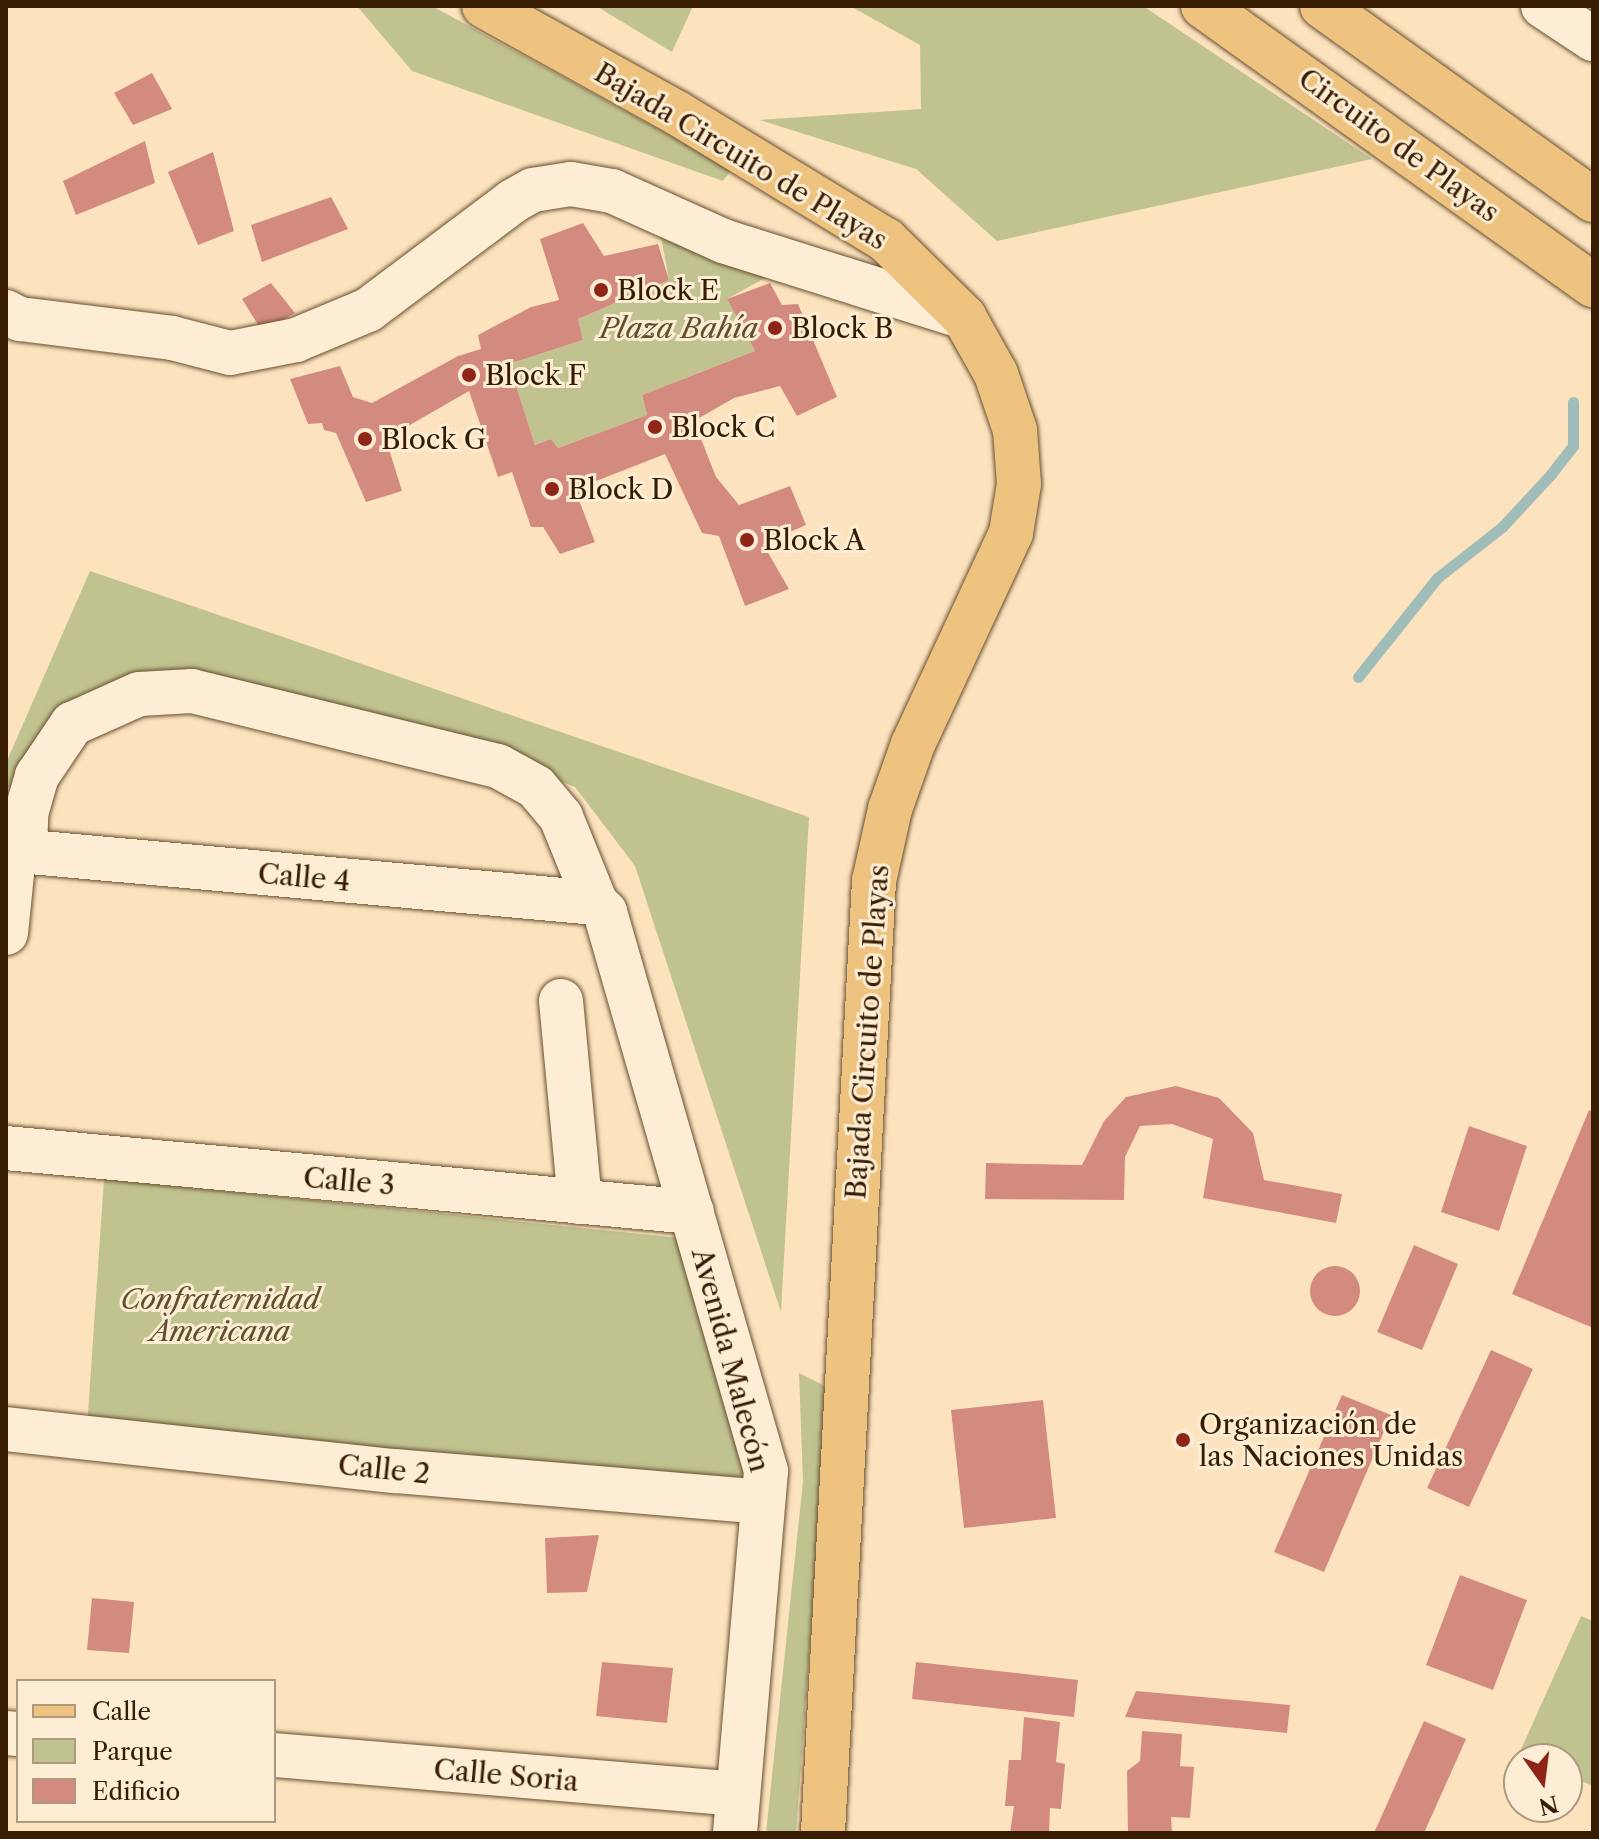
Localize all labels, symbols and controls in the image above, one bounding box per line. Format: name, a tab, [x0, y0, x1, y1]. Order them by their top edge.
street label: Bajada Circuito de Playas	[588, 55, 894, 257]
street label: Circuito de Playas	[1292, 61, 1506, 229]
place label: Block E	[617, 273, 720, 307]
marker: Block E	[592, 281, 610, 299]
park label: Plaza Bahía	[600, 311, 758, 345]
place label: Block B	[791, 311, 894, 345]
marker: Block B	[766, 319, 784, 337]
place label: Block F	[485, 358, 586, 392]
marker: Block F	[460, 366, 478, 384]
place label: Block C	[671, 410, 776, 444]
marker: Block C	[646, 418, 664, 436]
place label: Block G	[381, 422, 487, 456]
marker: Block G	[356, 430, 374, 448]
place label: Block D	[568, 472, 674, 506]
marker: Block D	[543, 480, 561, 498]
place label: Block A	[763, 523, 867, 557]
marker: Block A	[738, 531, 756, 549]
street label: Calle 4	[257, 856, 351, 898]
street label: Bajada Circuito de Playas	[839, 863, 895, 1201]
street label: Calle 3	[302, 1160, 396, 1202]
street label: Avenida Malecón	[685, 1244, 777, 1476]
park label: Confraternidad Americana	[120, 1282, 320, 1348]
place label: Organización de las Naciones Unidas	[1199, 1407, 1463, 1473]
marker: Organización de las Naciones Unidas	[1174, 1431, 1192, 1449]
street label: Calle 2	[336, 1447, 432, 1491]
legend	[16, 1679, 276, 1823]
text: Calle	[92, 1697, 151, 1726]
text: Parque	[92, 1737, 173, 1766]
north arrow	[1503, 1743, 1583, 1823]
street label: Calle Soria	[432, 1752, 580, 1798]
text: Edificio	[92, 1777, 180, 1806]
text: N	[1536, 1789, 1561, 1820]

